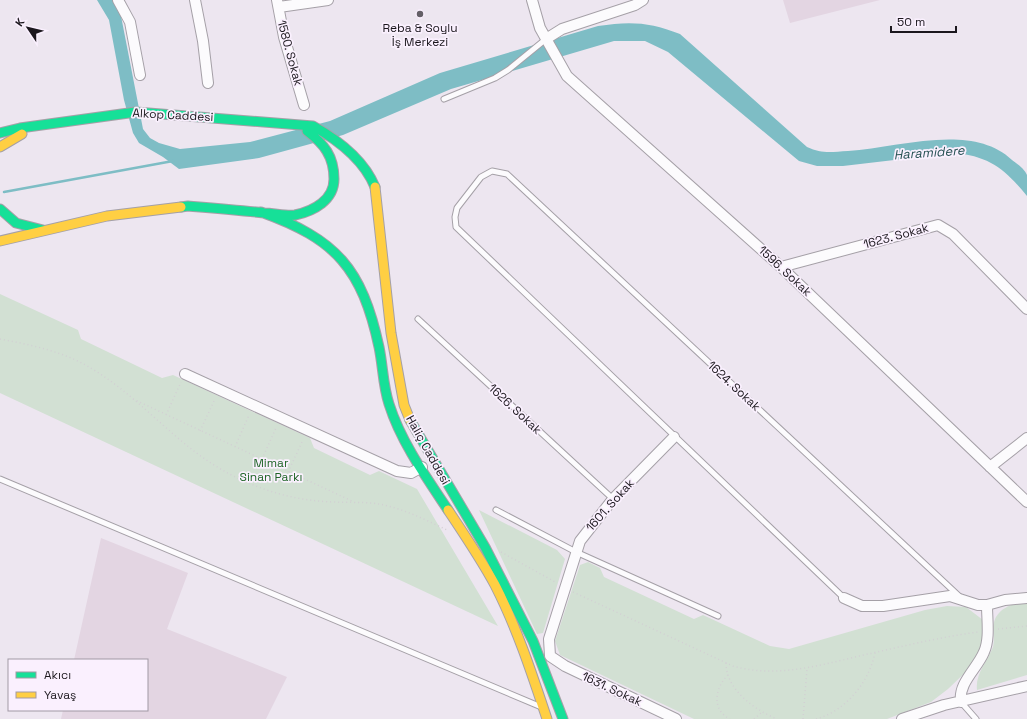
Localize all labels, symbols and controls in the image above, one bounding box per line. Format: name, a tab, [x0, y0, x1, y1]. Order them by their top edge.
north arrow	[8, 8, 48, 48]
scale bar	[891, 8, 956, 34]
marker: Reba & Soylu İş Merkezi	[415, 9, 425, 19]
text: 50 m	[897, 14, 925, 30]
text: K	[12, 15, 28, 29]
street label: 1580. Sokak	[274, 18, 307, 88]
place label: Reba & Soylu İş Merkezi	[382, 20, 458, 50]
street label: Alkop Caddesi	[132, 105, 214, 125]
water label: Haramidere	[893, 141, 966, 163]
street label: 1623. Sokak	[862, 219, 931, 252]
street label: 1596. Sokak	[755, 242, 815, 300]
street label: 1624. Sokak	[704, 357, 764, 415]
street label: 1626. Sokak	[485, 380, 545, 438]
street label: Haliç Caddesi	[402, 412, 454, 488]
park label: Mimar Sinan Parkı	[240, 455, 302, 485]
street label: 1601. Sokak	[582, 475, 638, 535]
legend	[8, 659, 148, 711]
text: Akıcı	[44, 667, 71, 683]
street label: 1631. Sokak	[579, 668, 645, 710]
text: Yavaş	[44, 687, 76, 703]

